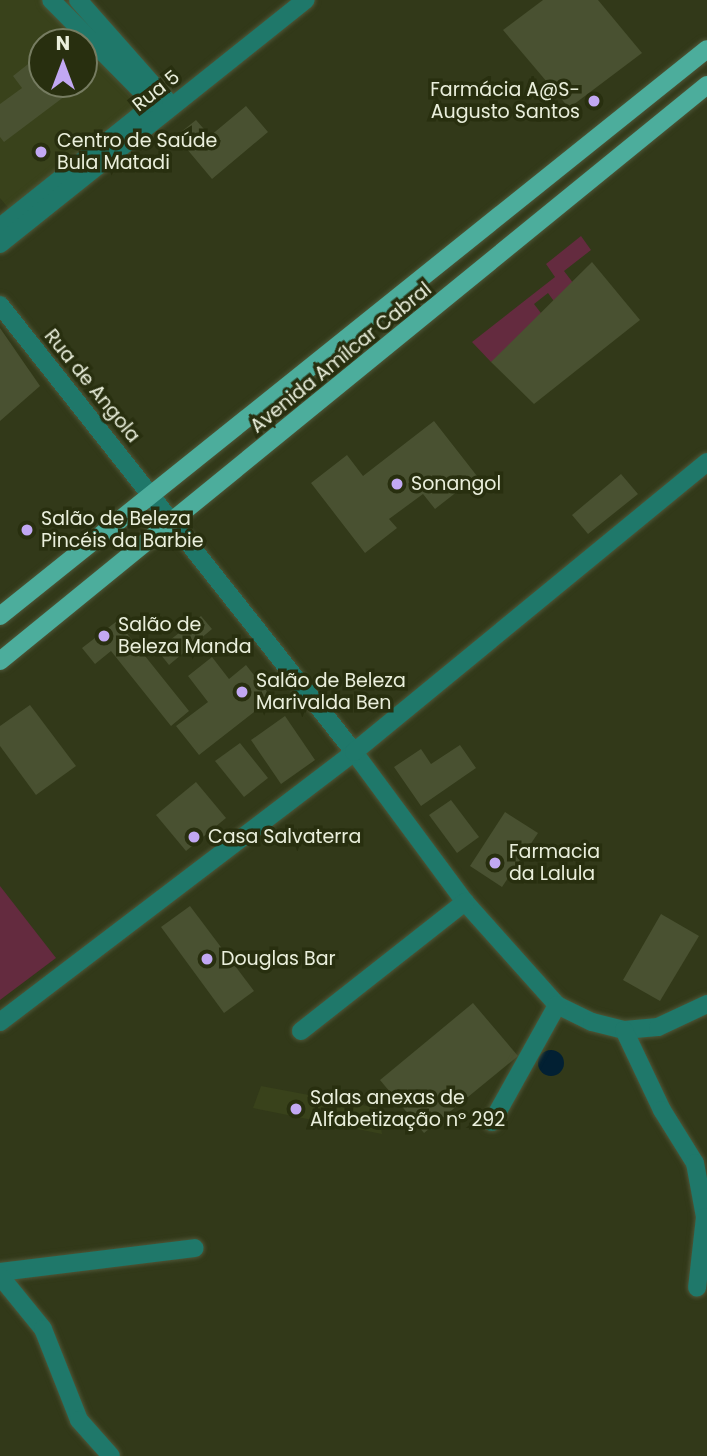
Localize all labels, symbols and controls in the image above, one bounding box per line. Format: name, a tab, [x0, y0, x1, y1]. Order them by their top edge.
north arrow	[28, 28, 98, 98]
text: N	[56, 30, 70, 57]
street label: Rua 5	[128, 66, 184, 116]
place label: Farmácia A@S- Augusto Santos	[430, 79, 580, 123]
marker: Farmácia A@S- Augusto Santos	[586, 93, 602, 109]
place label: Centro de Saúde Bula Matadi	[57, 130, 217, 174]
marker: Centro de Saúde Bula Matadi	[31, 142, 51, 162]
street label: Avenida Amílcar Cabral	[246, 278, 436, 438]
street label: Rua de Angola	[39, 325, 145, 447]
place label: Sonangol	[411, 473, 501, 495]
marker: Sonangol	[389, 476, 405, 492]
place label: Salão de Beleza Pincéis da Barbie	[41, 508, 203, 552]
marker: Salão de Beleza Pincéis da Barbie	[19, 522, 35, 538]
place label: Salão de Beleza Manda	[118, 614, 251, 658]
marker: Salão de Beleza Manda	[96, 628, 112, 644]
place label: Salão de Beleza Marivalda Ben	[256, 670, 406, 714]
marker: Salão de Beleza Marivalda Ben	[234, 684, 250, 700]
place label: Casa Salvaterra	[208, 826, 361, 848]
marker: Casa Salvaterra	[186, 829, 202, 845]
place label: Farmacia da Lalula	[509, 841, 600, 885]
marker: Farmacia da Lalula	[487, 855, 503, 871]
place label: Douglas Bar	[221, 948, 336, 970]
marker: Douglas Bar	[199, 951, 215, 967]
place label: Salas anexas de Alfabetização nº 292	[310, 1087, 505, 1131]
marker: Salas anexas de Alfabetização nº 292	[288, 1101, 304, 1117]

